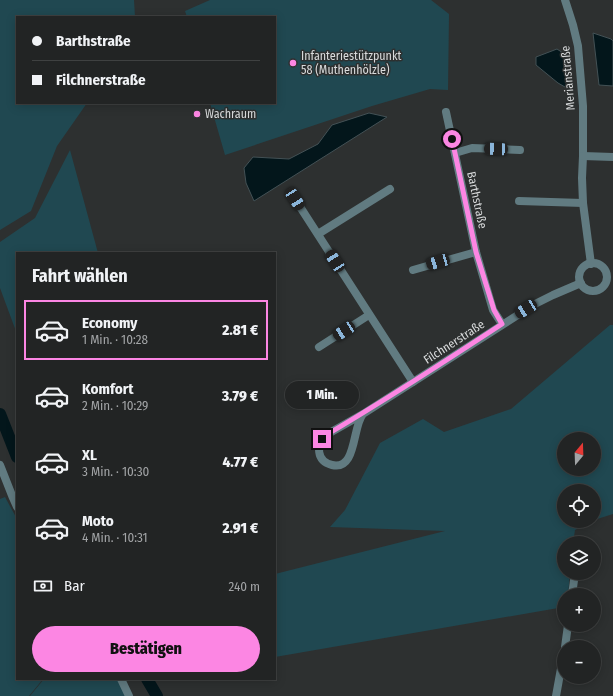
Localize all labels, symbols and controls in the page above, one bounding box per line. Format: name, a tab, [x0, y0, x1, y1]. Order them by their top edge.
text: Barthstraße	[56, 32, 131, 50]
street label: Merianstraße	[558, 45, 578, 111]
place label: Infanteriestützpunkt 58 (Muthenhölzle)	[301, 49, 401, 77]
marker: Infanteriestützpunkt 58 (Muthenhölzle)	[288, 58, 298, 68]
text: Filchnerstraße	[56, 71, 146, 89]
place label: Wachraum	[205, 107, 256, 121]
marker: Wachraum	[192, 109, 202, 119]
route start	[443, 130, 461, 148]
car	[484, 143, 508, 155]
street label: Barthstraße	[464, 170, 490, 230]
car	[283, 186, 307, 212]
car	[323, 248, 347, 274]
car	[425, 253, 451, 271]
text: Fahrt wählen	[32, 265, 128, 287]
car	[513, 298, 539, 320]
icon: car	[34, 312, 70, 348]
text: Economy	[82, 314, 137, 332]
street label: Filchnerstraße	[421, 317, 487, 367]
car	[331, 319, 357, 343]
text: 2.81 €	[222, 321, 258, 339]
text: 1 Min. · 10:28	[82, 332, 148, 347]
icon: car	[34, 378, 70, 414]
text: Komfort	[82, 380, 133, 398]
callout: 1 Min.	[285, 381, 359, 409]
text: 3.79 €	[222, 387, 258, 405]
text: 1 Min.	[307, 387, 337, 402]
text: 2 Min. · 10:29	[82, 398, 148, 413]
route end	[313, 430, 331, 448]
north arrow	[557, 432, 601, 476]
map controls	[557, 432, 601, 684]
icon: car	[34, 444, 70, 480]
text: XL	[82, 446, 97, 464]
text: 4.77 €	[223, 453, 258, 471]
text: 3 Min. · 10:30	[82, 464, 149, 479]
button: locate	[557, 484, 601, 528]
icon: car	[34, 510, 70, 546]
text: Moto	[82, 512, 114, 530]
text: 2.91 €	[223, 519, 258, 537]
text: 4 Min. · 10:31	[82, 530, 148, 545]
button: layers	[557, 536, 601, 580]
icon: cash	[32, 575, 54, 597]
text: Bar	[64, 577, 85, 595]
text: 240 m	[228, 579, 260, 594]
button: +	[557, 588, 601, 632]
button: Bestätigen	[32, 626, 260, 672]
button: −	[557, 640, 601, 684]

